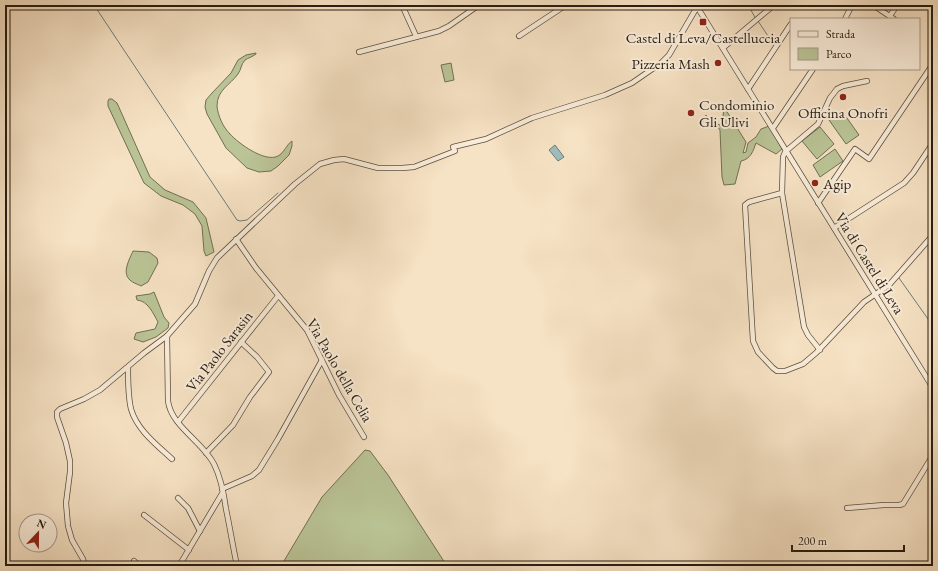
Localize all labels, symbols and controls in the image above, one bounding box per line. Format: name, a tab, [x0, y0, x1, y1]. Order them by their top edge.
marker: Castel di Leva/Castelluccia	[698, 17, 708, 27]
legend	[790, 18, 920, 70]
text: Strada	[826, 26, 855, 42]
place label: Castel di Leva/Castelluccia	[626, 28, 780, 47]
text: Parco	[826, 46, 851, 62]
place label: Pizzeria Mash	[631, 54, 710, 73]
marker: Pizzeria Mash	[713, 58, 723, 68]
marker: Officina Onofri	[838, 92, 848, 102]
place label: Condominio Gli Ulivi	[699, 95, 774, 131]
place label: Officina Onofri	[798, 103, 888, 122]
marker: Condominio Gli Ulivi	[686, 108, 696, 118]
place label: Agip	[822, 174, 852, 193]
marker: Agip	[810, 178, 820, 188]
street label: Via di Castel di Leva	[831, 209, 909, 317]
street label: Via Paolo Sarasin	[181, 307, 257, 395]
street label: Via Paolo della Celia	[303, 315, 377, 425]
north arrow	[18, 513, 58, 553]
text: N	[35, 516, 49, 532]
scale bar	[792, 527, 904, 553]
text: 200 m	[798, 533, 828, 549]

